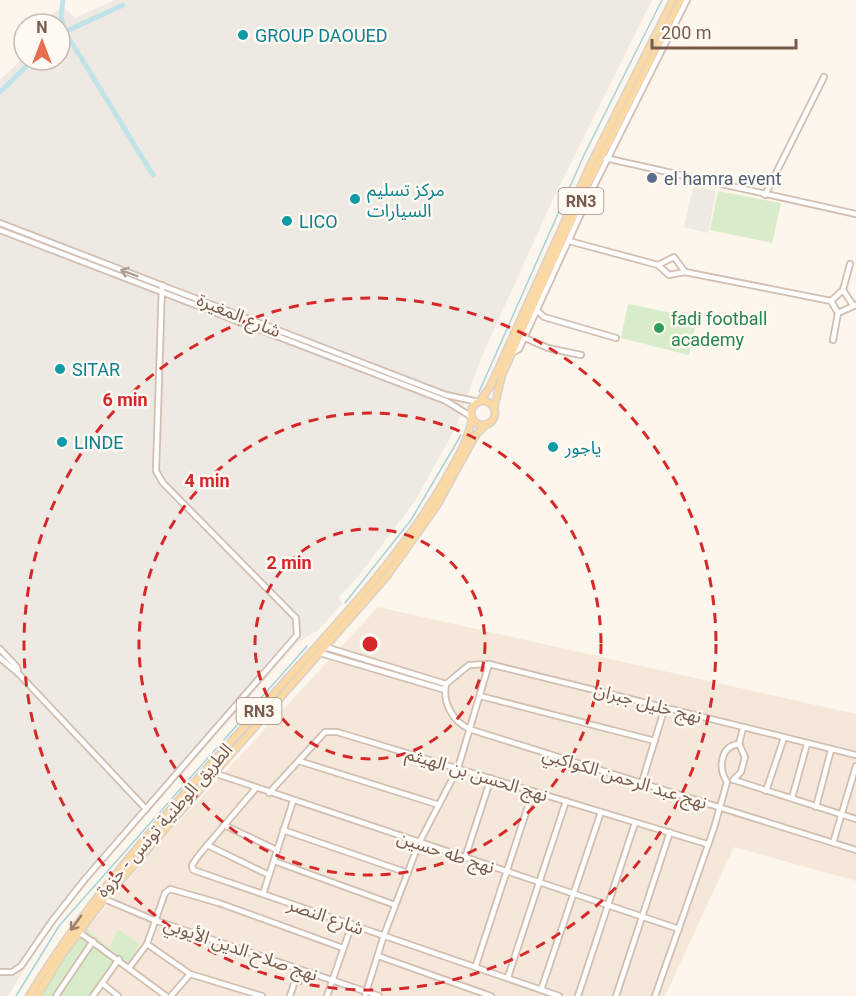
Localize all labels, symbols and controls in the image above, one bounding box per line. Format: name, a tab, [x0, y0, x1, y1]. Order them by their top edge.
north arrow	[12, 12, 72, 72]
scale bar	[652, 12, 796, 50]
text: N	[36, 18, 48, 37]
text: 200 m	[661, 22, 712, 43]
place label: GROUP DAOUED	[255, 25, 388, 46]
marker: GROUP DAOUED	[236, 28, 250, 42]
place label: el hamra event	[664, 168, 781, 189]
marker: el hamra event	[645, 171, 659, 185]
place label: مركز تسليم السيارات	[367, 179, 445, 222]
road number: RN3	[558, 188, 604, 214]
marker: مركز تسليم السيارات	[348, 192, 362, 206]
place label: LICO	[299, 211, 338, 232]
marker: LICO	[280, 214, 294, 228]
one-way arrow	[121, 266, 139, 277]
street label: شارع المغيرة	[192, 289, 284, 345]
place label: fadi football academy	[671, 308, 767, 350]
marker: fadi football academy	[652, 321, 666, 335]
place label: SITAR	[72, 359, 120, 380]
marker: SITAR	[53, 362, 67, 376]
text: 6 min	[102, 389, 148, 410]
place label: LINDE	[74, 432, 123, 453]
marker: LINDE	[55, 435, 69, 449]
place label: ياجور	[564, 437, 601, 459]
marker: ياجور	[546, 440, 560, 454]
text: 4 min	[184, 470, 230, 491]
text: 2 min	[266, 552, 312, 573]
centre of rings	[360, 634, 380, 654]
street label: نهج خليل جبران	[591, 679, 704, 730]
road number: RN3	[236, 698, 282, 724]
street label: الطريق الوطنية تونس - حزوة	[91, 739, 237, 902]
street label: نهج الحسن بن الهيثم	[403, 742, 551, 808]
street label: نهج عبد الرحمن الكواكبي	[539, 743, 710, 816]
street label: نهج طه حسين	[394, 826, 497, 880]
street label: شارع النصر	[283, 893, 367, 943]
street label: نهج صلاح الدين الأيوبي	[160, 913, 321, 988]
one-way arrow	[70, 915, 82, 931]

